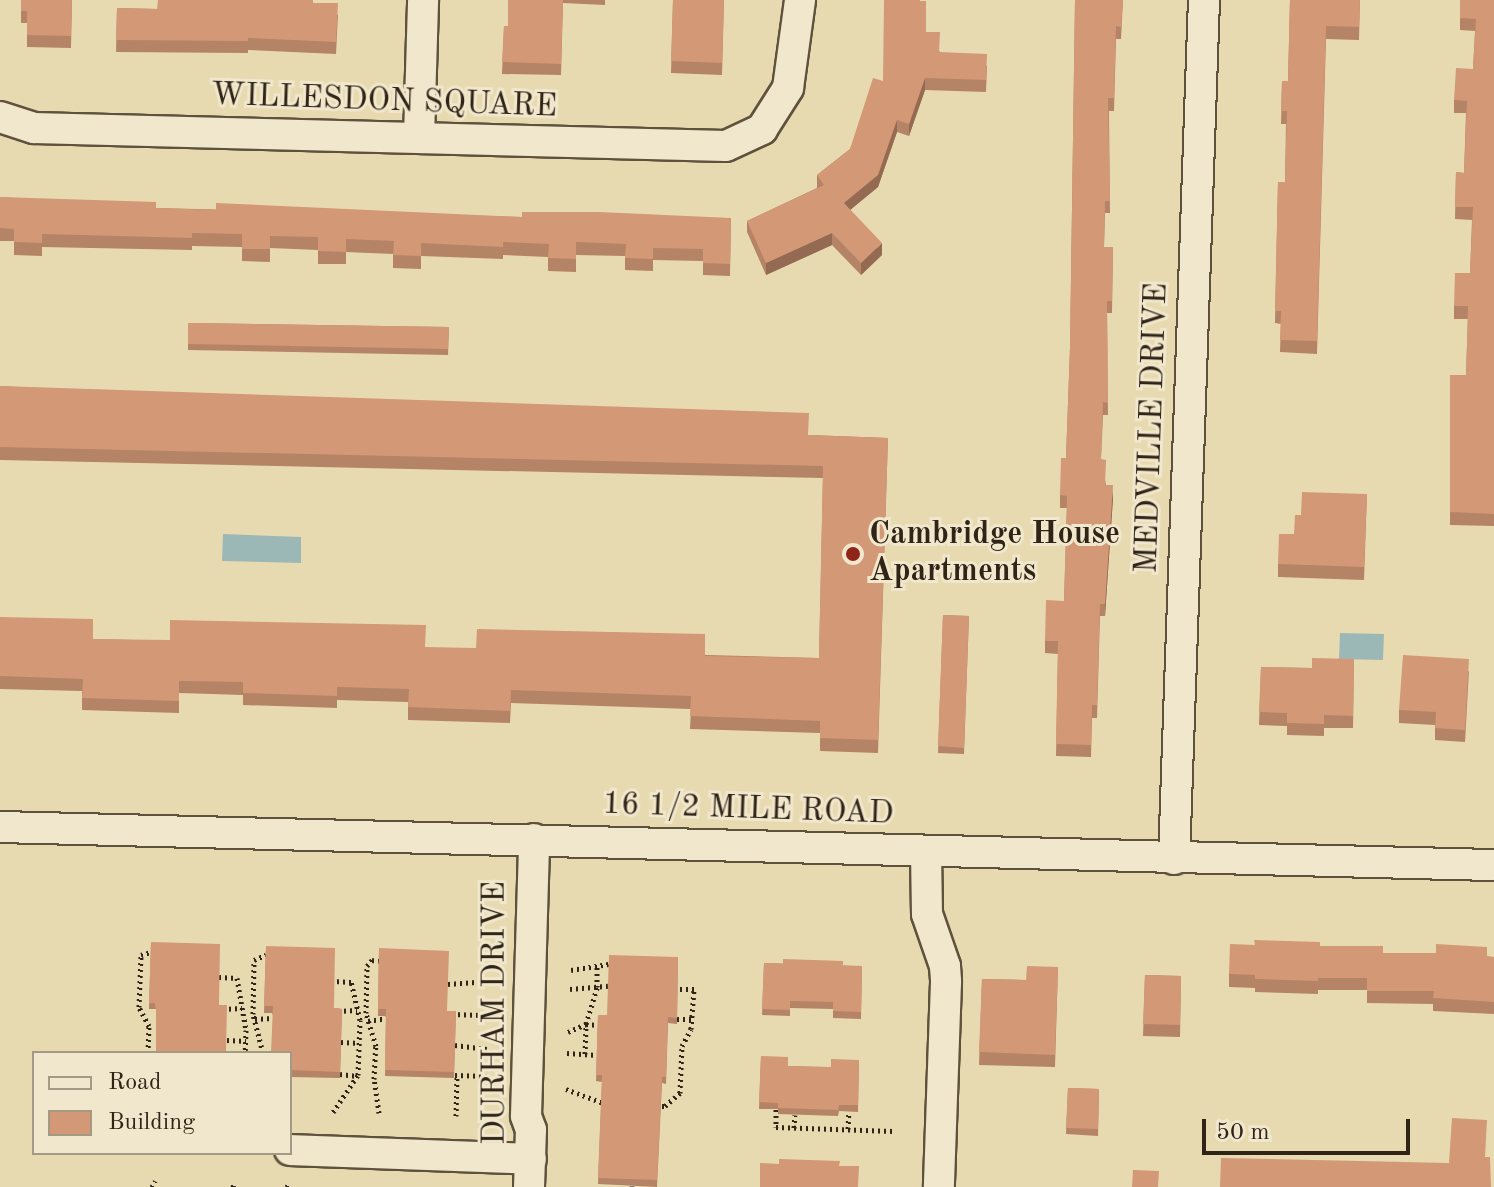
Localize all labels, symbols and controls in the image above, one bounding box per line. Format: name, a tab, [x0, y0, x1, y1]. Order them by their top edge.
street label: WILLESDON SQUARE	[210, 77, 558, 127]
street label: MEDVILLE DRIVE	[1129, 282, 1177, 574]
place label: Cambridge House Apartments	[869, 517, 1120, 592]
marker: Cambridge House Apartments	[844, 545, 862, 563]
street label: 16 1/2 MILE ROAD	[602, 786, 894, 834]
street label: DURHAM DRIVE	[477, 881, 515, 1145]
legend	[32, 1051, 292, 1155]
text: Road	[108, 1071, 161, 1095]
scale bar	[1206, 1103, 1414, 1153]
text: Building	[108, 1111, 195, 1135]
text: 50 m	[1216, 1121, 1270, 1145]

